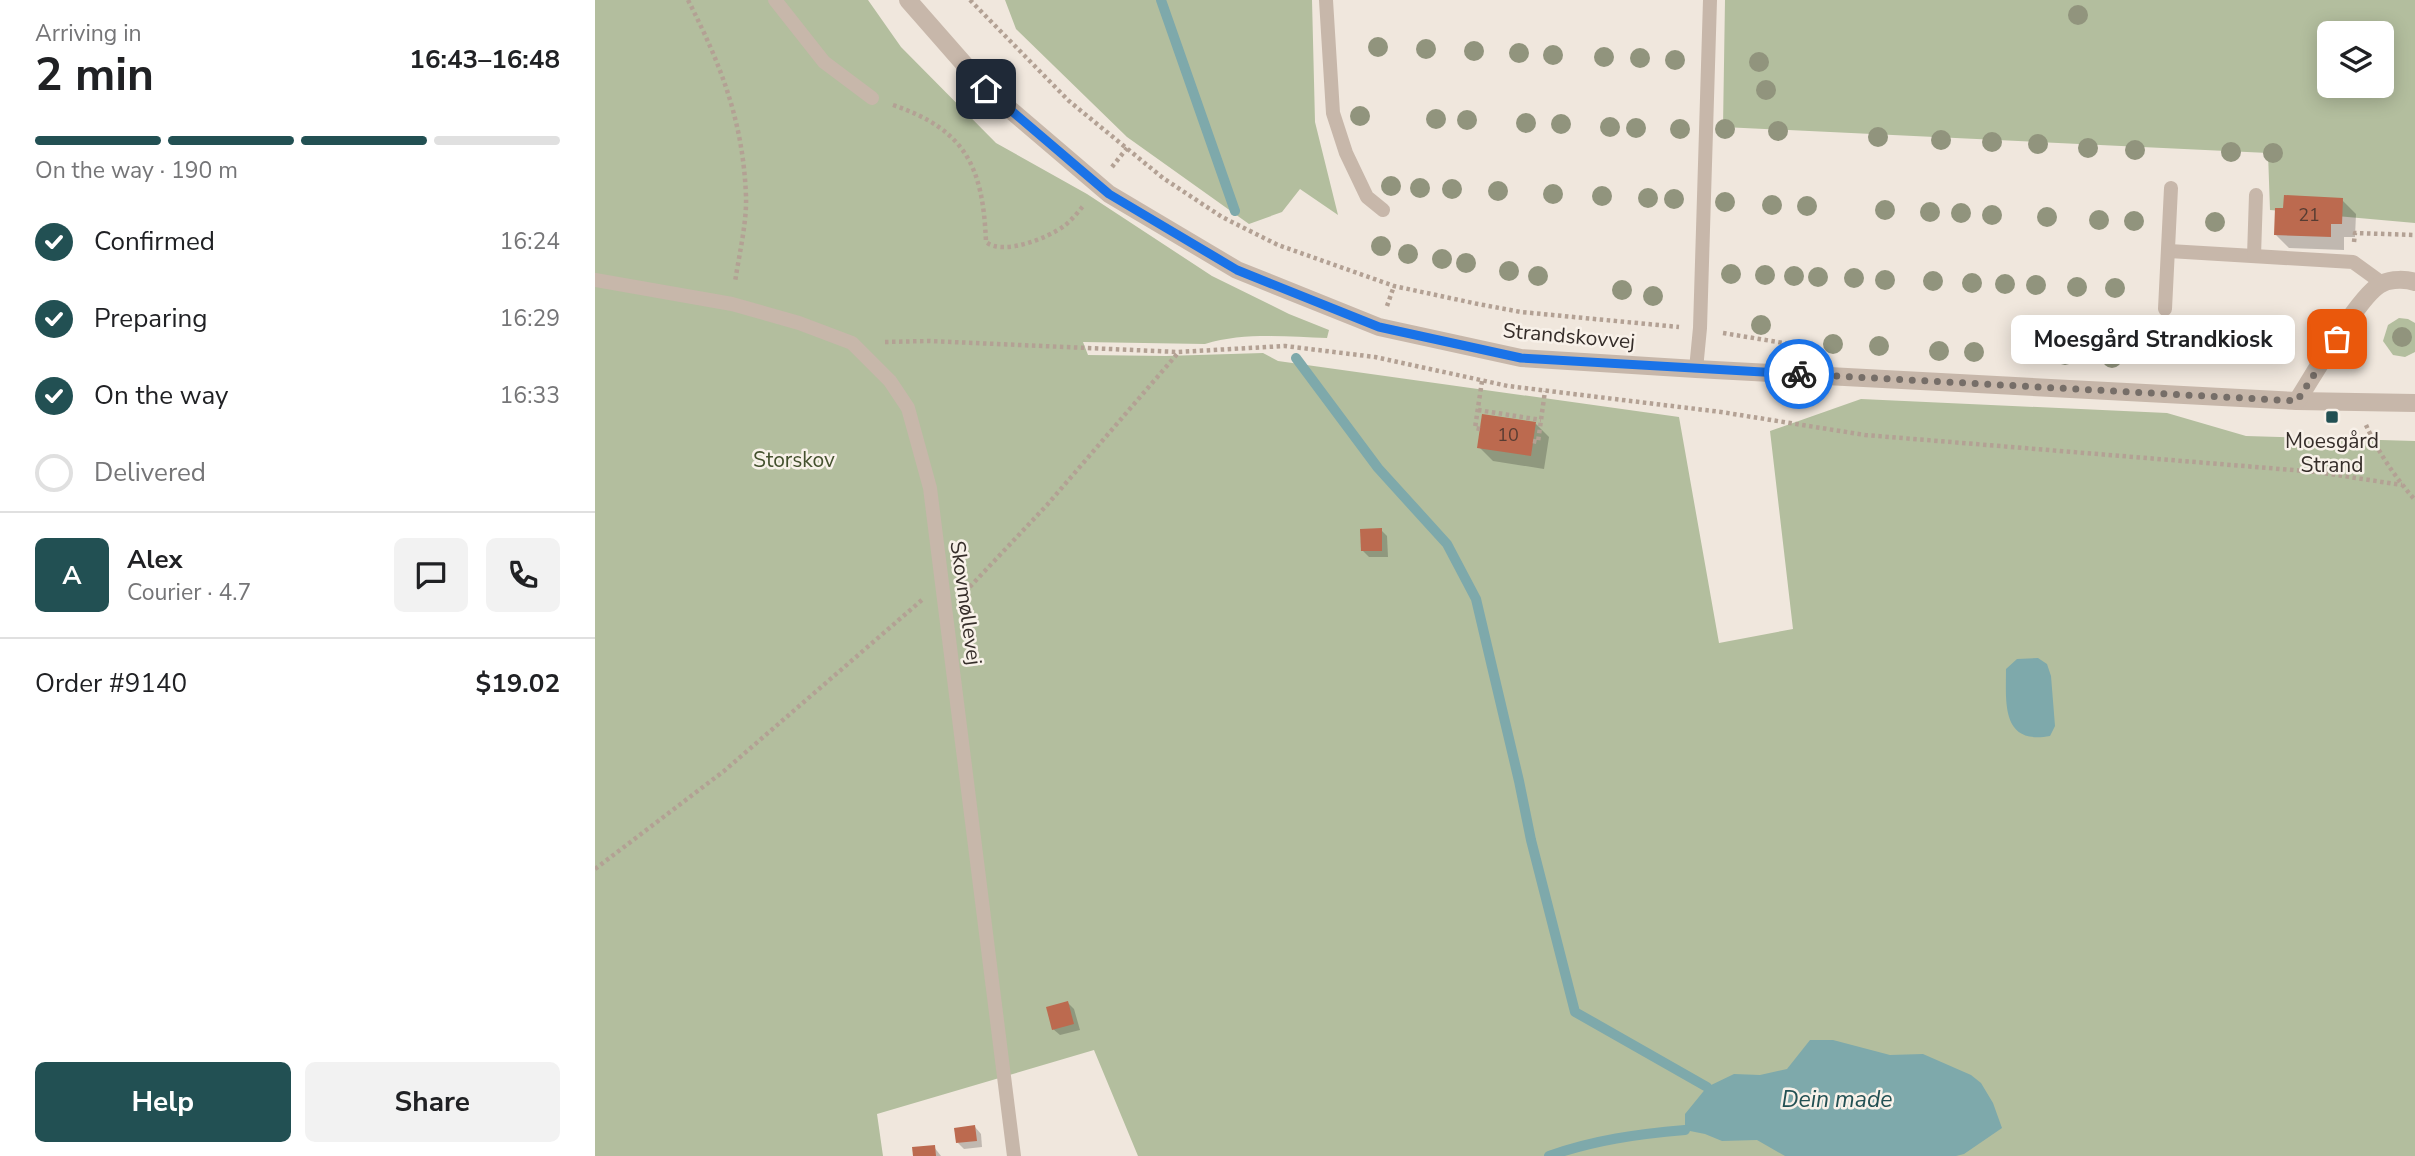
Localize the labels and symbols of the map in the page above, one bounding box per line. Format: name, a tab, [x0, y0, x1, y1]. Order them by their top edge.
pin	[956, 59, 1016, 119]
house number: 21	[2298, 203, 2320, 227]
pin	[2307, 309, 2367, 369]
callout: Moesgård Strandkiosk	[2011, 314, 2295, 364]
street label: Strandskovvej	[1502, 316, 1636, 356]
courier	[1764, 339, 1834, 409]
marker: Moesgård Strand	[2324, 409, 2340, 425]
house number: 10	[1497, 423, 1519, 447]
place label: Moesgård Strand	[2285, 427, 2379, 479]
park label: Storskov	[753, 446, 835, 474]
street label: Skovmøllevej	[943, 539, 989, 667]
water label: Dein made	[1781, 1084, 1893, 1115]

